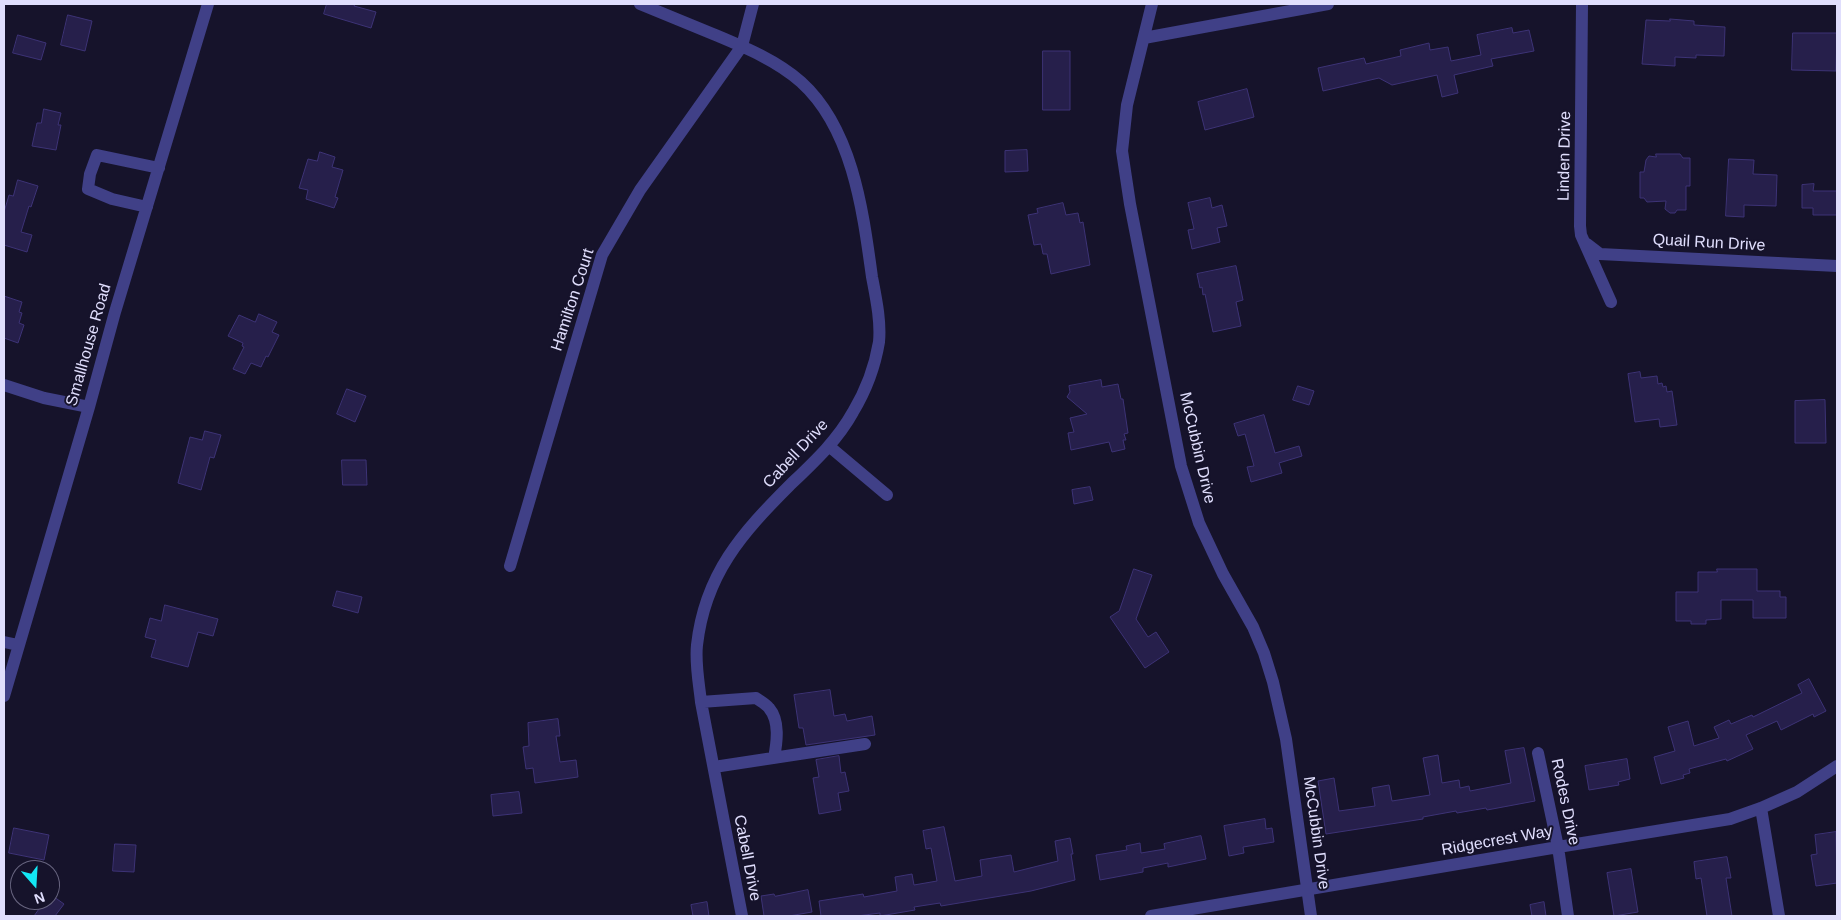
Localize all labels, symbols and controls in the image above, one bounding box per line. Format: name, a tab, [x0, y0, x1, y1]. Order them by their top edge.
street label: Linden Drive	[1555, 111, 1575, 201]
street label: Quail Run Drive	[1652, 230, 1766, 256]
street label: Hamilton Court	[547, 246, 599, 354]
street label: Smallhouse Road	[62, 282, 116, 408]
street label: McCubbin Drive	[1175, 390, 1219, 506]
street label: Cabell Drive	[759, 416, 833, 492]
street label: Rodes Drive	[1546, 757, 1584, 847]
street label: McCubbin Drive	[1299, 775, 1333, 891]
street label: Cabell Drive	[729, 813, 765, 903]
street label: Ridgecrest Way	[1440, 822, 1554, 860]
north arrow	[10, 860, 60, 910]
text: N	[32, 889, 47, 907]

